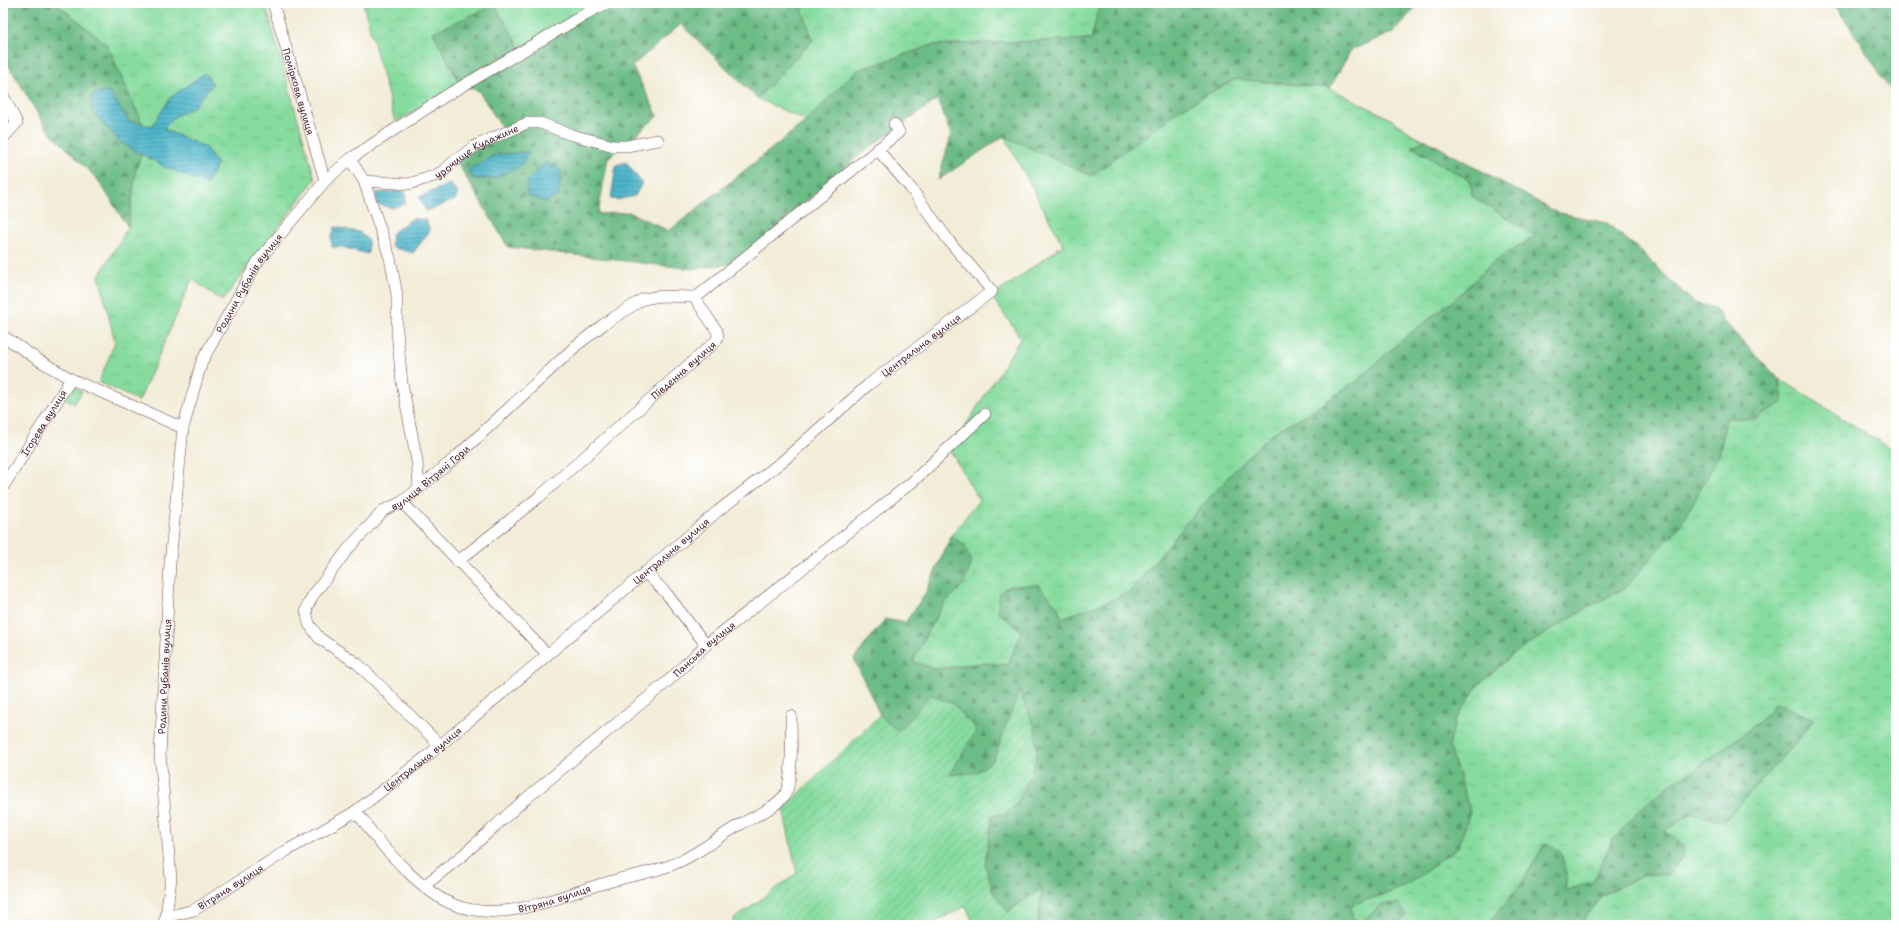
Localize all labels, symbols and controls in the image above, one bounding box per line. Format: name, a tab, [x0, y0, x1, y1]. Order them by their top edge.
street label: Поміркова вулиця	[279, 47, 317, 136]
street label: урочище Кулажине	[432, 121, 521, 181]
street label: Родини Рубанів вулиця	[213, 231, 285, 335]
street label: Центральна вулиця	[879, 311, 963, 380]
street label: Південна вулиця	[648, 338, 719, 402]
street label: Ігорева вулиця	[18, 387, 70, 459]
street label: вулиця Вітряні Гори	[389, 442, 473, 513]
street label: Центральна вулиця	[630, 515, 712, 587]
street label: Родини Рубанів вулиця	[155, 618, 174, 735]
street label: Панська вулиця	[670, 619, 738, 680]
street label: Центральна вулиця	[381, 724, 464, 794]
street label: Вітряна вулиця	[195, 861, 266, 913]
street label: Вітряна вулиця	[517, 882, 592, 916]

